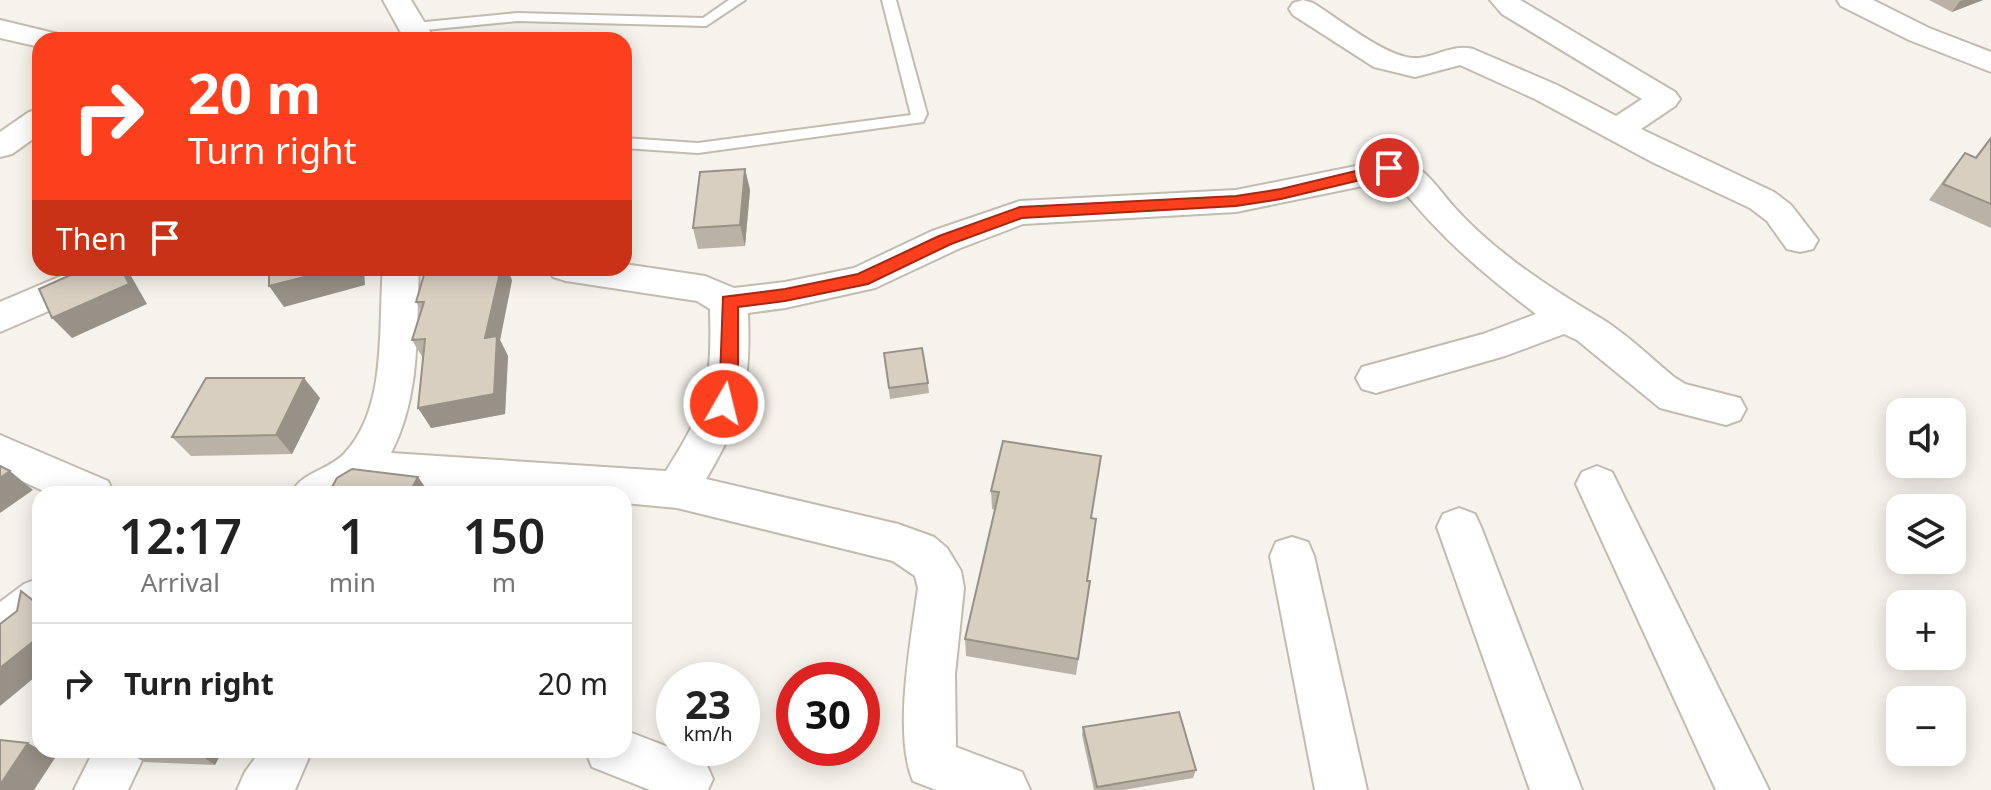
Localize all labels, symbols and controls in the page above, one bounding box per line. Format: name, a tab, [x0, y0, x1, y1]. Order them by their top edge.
text: 20 m	[188, 54, 321, 130]
icon: right	[56, 64, 160, 168]
text: Turn right	[188, 126, 356, 175]
pin	[1355, 134, 1423, 202]
icon: arrive	[1367, 146, 1411, 190]
icon: arrive	[143, 216, 187, 260]
text: Then	[56, 218, 127, 259]
position arrow	[682, 362, 766, 446]
map controls	[1886, 398, 1966, 766]
button: sound	[1886, 398, 1966, 478]
button: layers	[1886, 494, 1966, 574]
text: 12:17	[119, 503, 242, 568]
text: 1	[339, 503, 366, 568]
text: 150	[463, 503, 545, 568]
text: Arrival	[141, 564, 220, 600]
text: min	[329, 564, 376, 600]
text: m	[492, 564, 516, 600]
button: +	[1886, 590, 1966, 670]
icon: right	[56, 661, 100, 705]
speed limit sign: 30	[776, 662, 880, 766]
text: Turn right	[124, 663, 274, 704]
text: 20 m	[538, 663, 608, 704]
text: 23	[685, 676, 731, 731]
button: −	[1886, 686, 1966, 766]
text: km/h	[683, 720, 733, 747]

